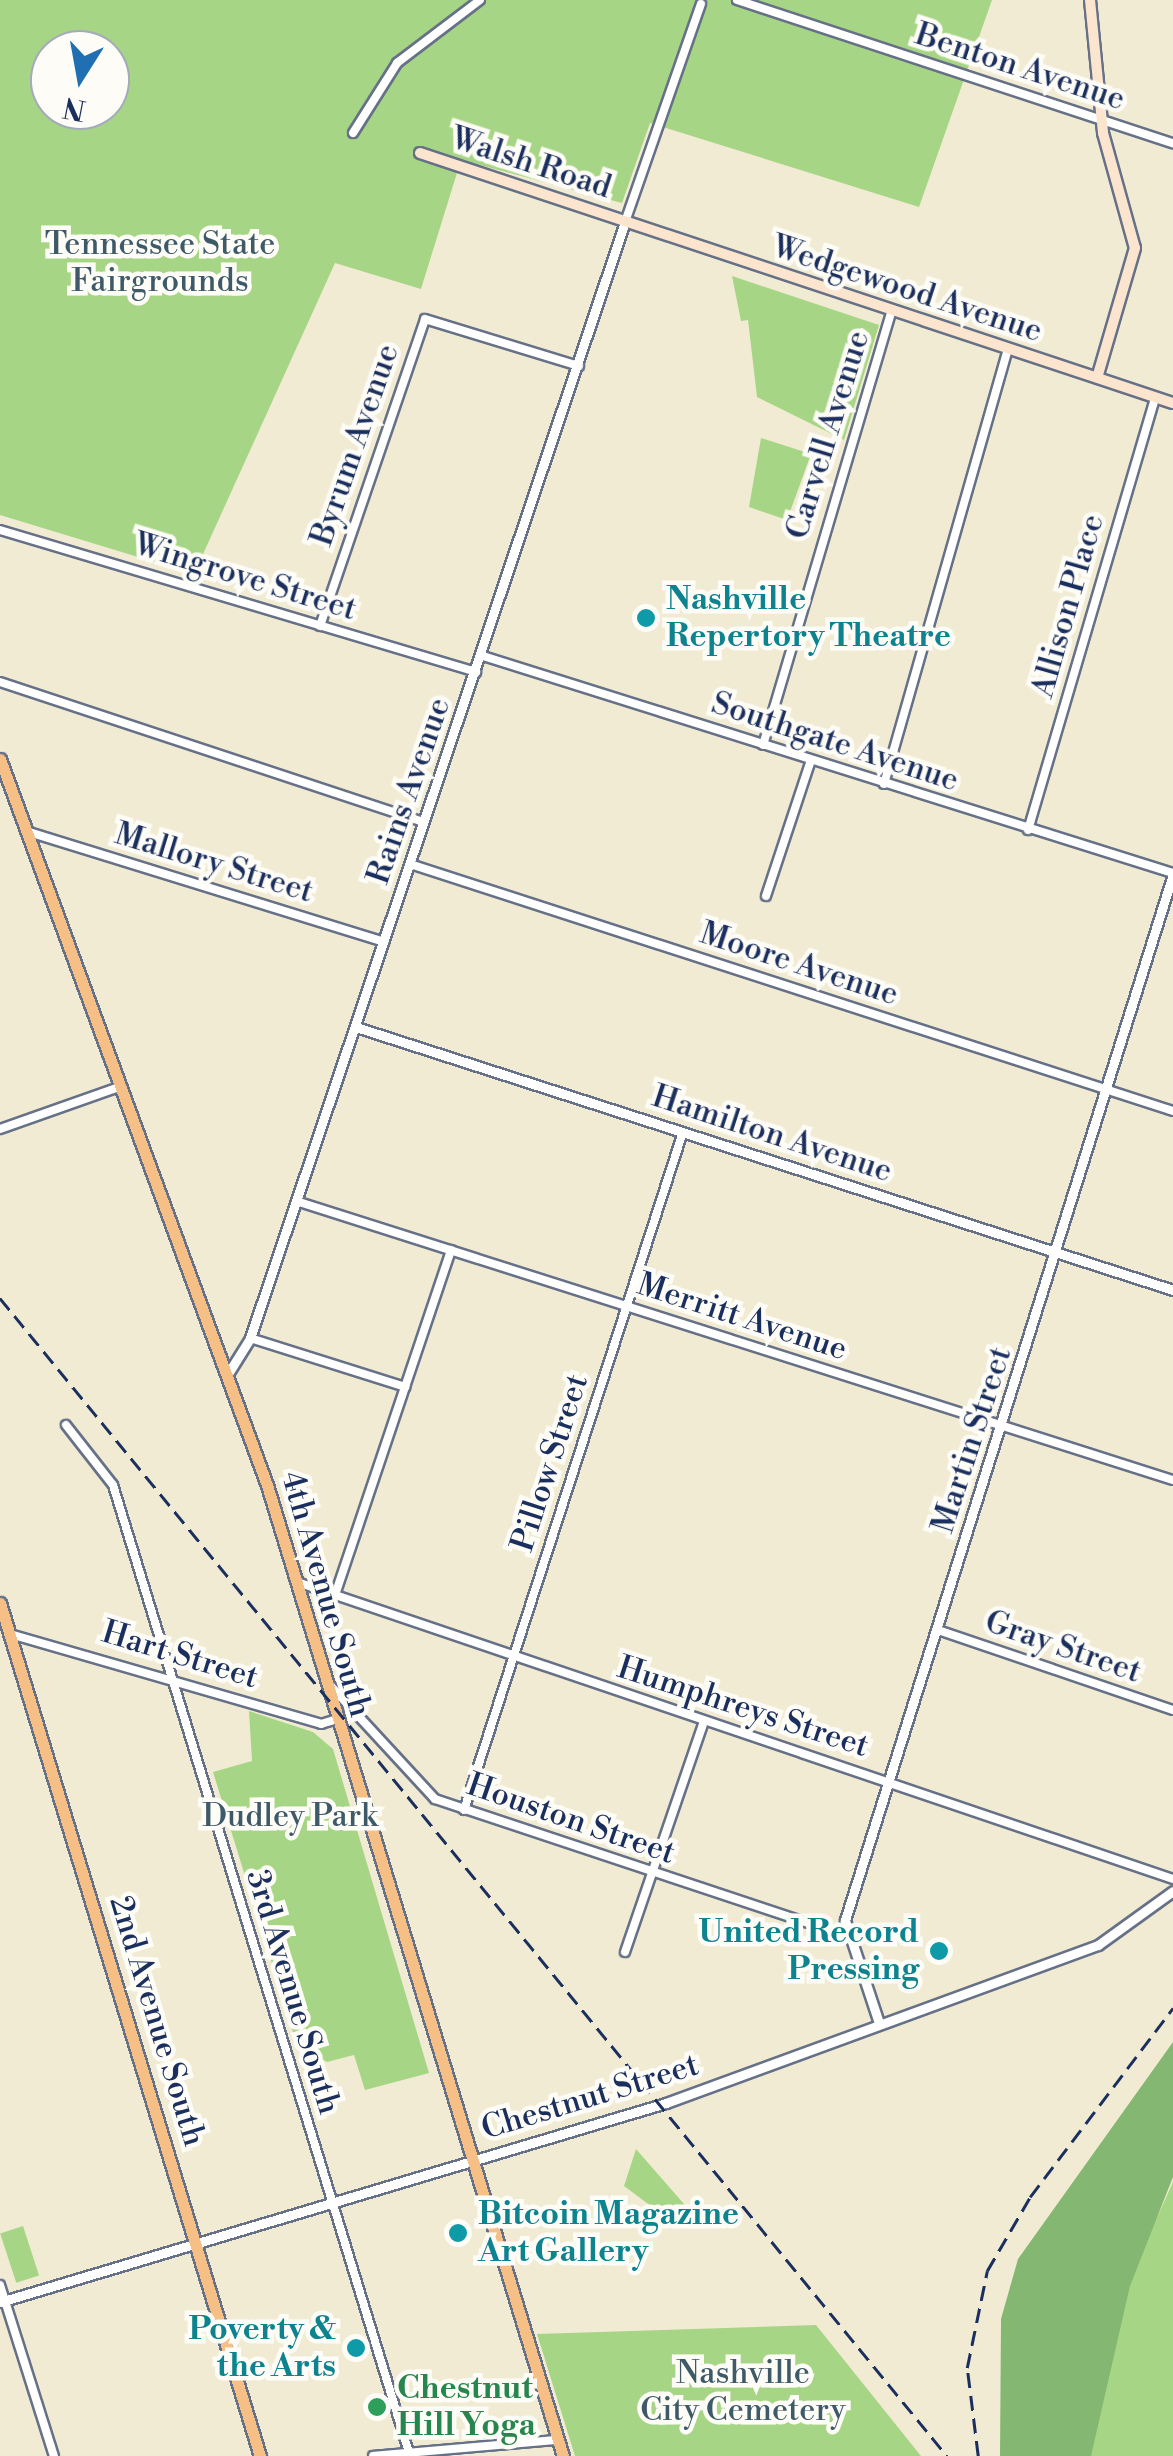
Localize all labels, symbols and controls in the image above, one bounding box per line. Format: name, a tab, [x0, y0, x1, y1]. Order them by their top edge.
street label: Benton Avenue	[911, 15, 1129, 119]
north arrow	[30, 30, 130, 130]
text: N	[60, 89, 89, 127]
street label: Walsh Road	[446, 119, 616, 207]
park label: Tennessee State Fairgrounds	[45, 226, 275, 301]
street label: Wedgewood Avenue	[767, 227, 1047, 351]
street label: Carvell Avenue	[778, 326, 878, 544]
street label: Byrum Avenue	[303, 339, 407, 551]
street label: Allison Place	[1023, 510, 1113, 702]
street label: Wingrove Street	[129, 525, 361, 629]
place label: Nashville Repertory Theatre	[666, 581, 951, 656]
marker: Nashville Repertory Theatre	[635, 607, 657, 629]
street label: Southgate Avenue	[707, 684, 963, 800]
street label: Rains Avenue	[359, 693, 459, 889]
street label: Mallory Street	[110, 815, 318, 911]
street label: Moore Avenue	[695, 914, 903, 1014]
street label: Hamilton Avenue	[647, 1077, 897, 1191]
street label: Merritt Avenue	[632, 1265, 852, 1369]
street label: Martin Street	[924, 1342, 1020, 1538]
street label: Pillow Street	[503, 1369, 597, 1557]
street label: 4th Avenue South	[273, 1467, 379, 1721]
street label: Gray Street	[980, 1602, 1146, 1692]
street label: Hart Street	[97, 1613, 263, 1697]
street label: Humphreys Street	[612, 1648, 874, 1766]
street label: Houston Street	[462, 1765, 680, 1873]
park label: Dudley Park	[202, 1797, 378, 1835]
street label: 3rd Avenue South	[238, 1865, 348, 2119]
street label: 2nd Avenue South	[101, 1891, 213, 2151]
place label: United Record Pressing	[698, 1914, 919, 1989]
marker: United Record Pressing	[928, 1940, 950, 1962]
street label: Chestnut Street	[477, 2046, 703, 2148]
place label: Bitcoin Magazine Art Gallery	[478, 2196, 739, 2271]
marker: Bitcoin Magazine Art Gallery	[447, 2222, 469, 2244]
place label: Poverty & the Arts	[188, 2311, 336, 2386]
marker: Poverty & the Arts	[345, 2337, 367, 2359]
park label: Nashville City Cemetery	[640, 2355, 846, 2430]
place label: Chestnut Hill Yoga	[397, 2370, 536, 2445]
marker: Chestnut Hill Yoga	[366, 2396, 388, 2418]

